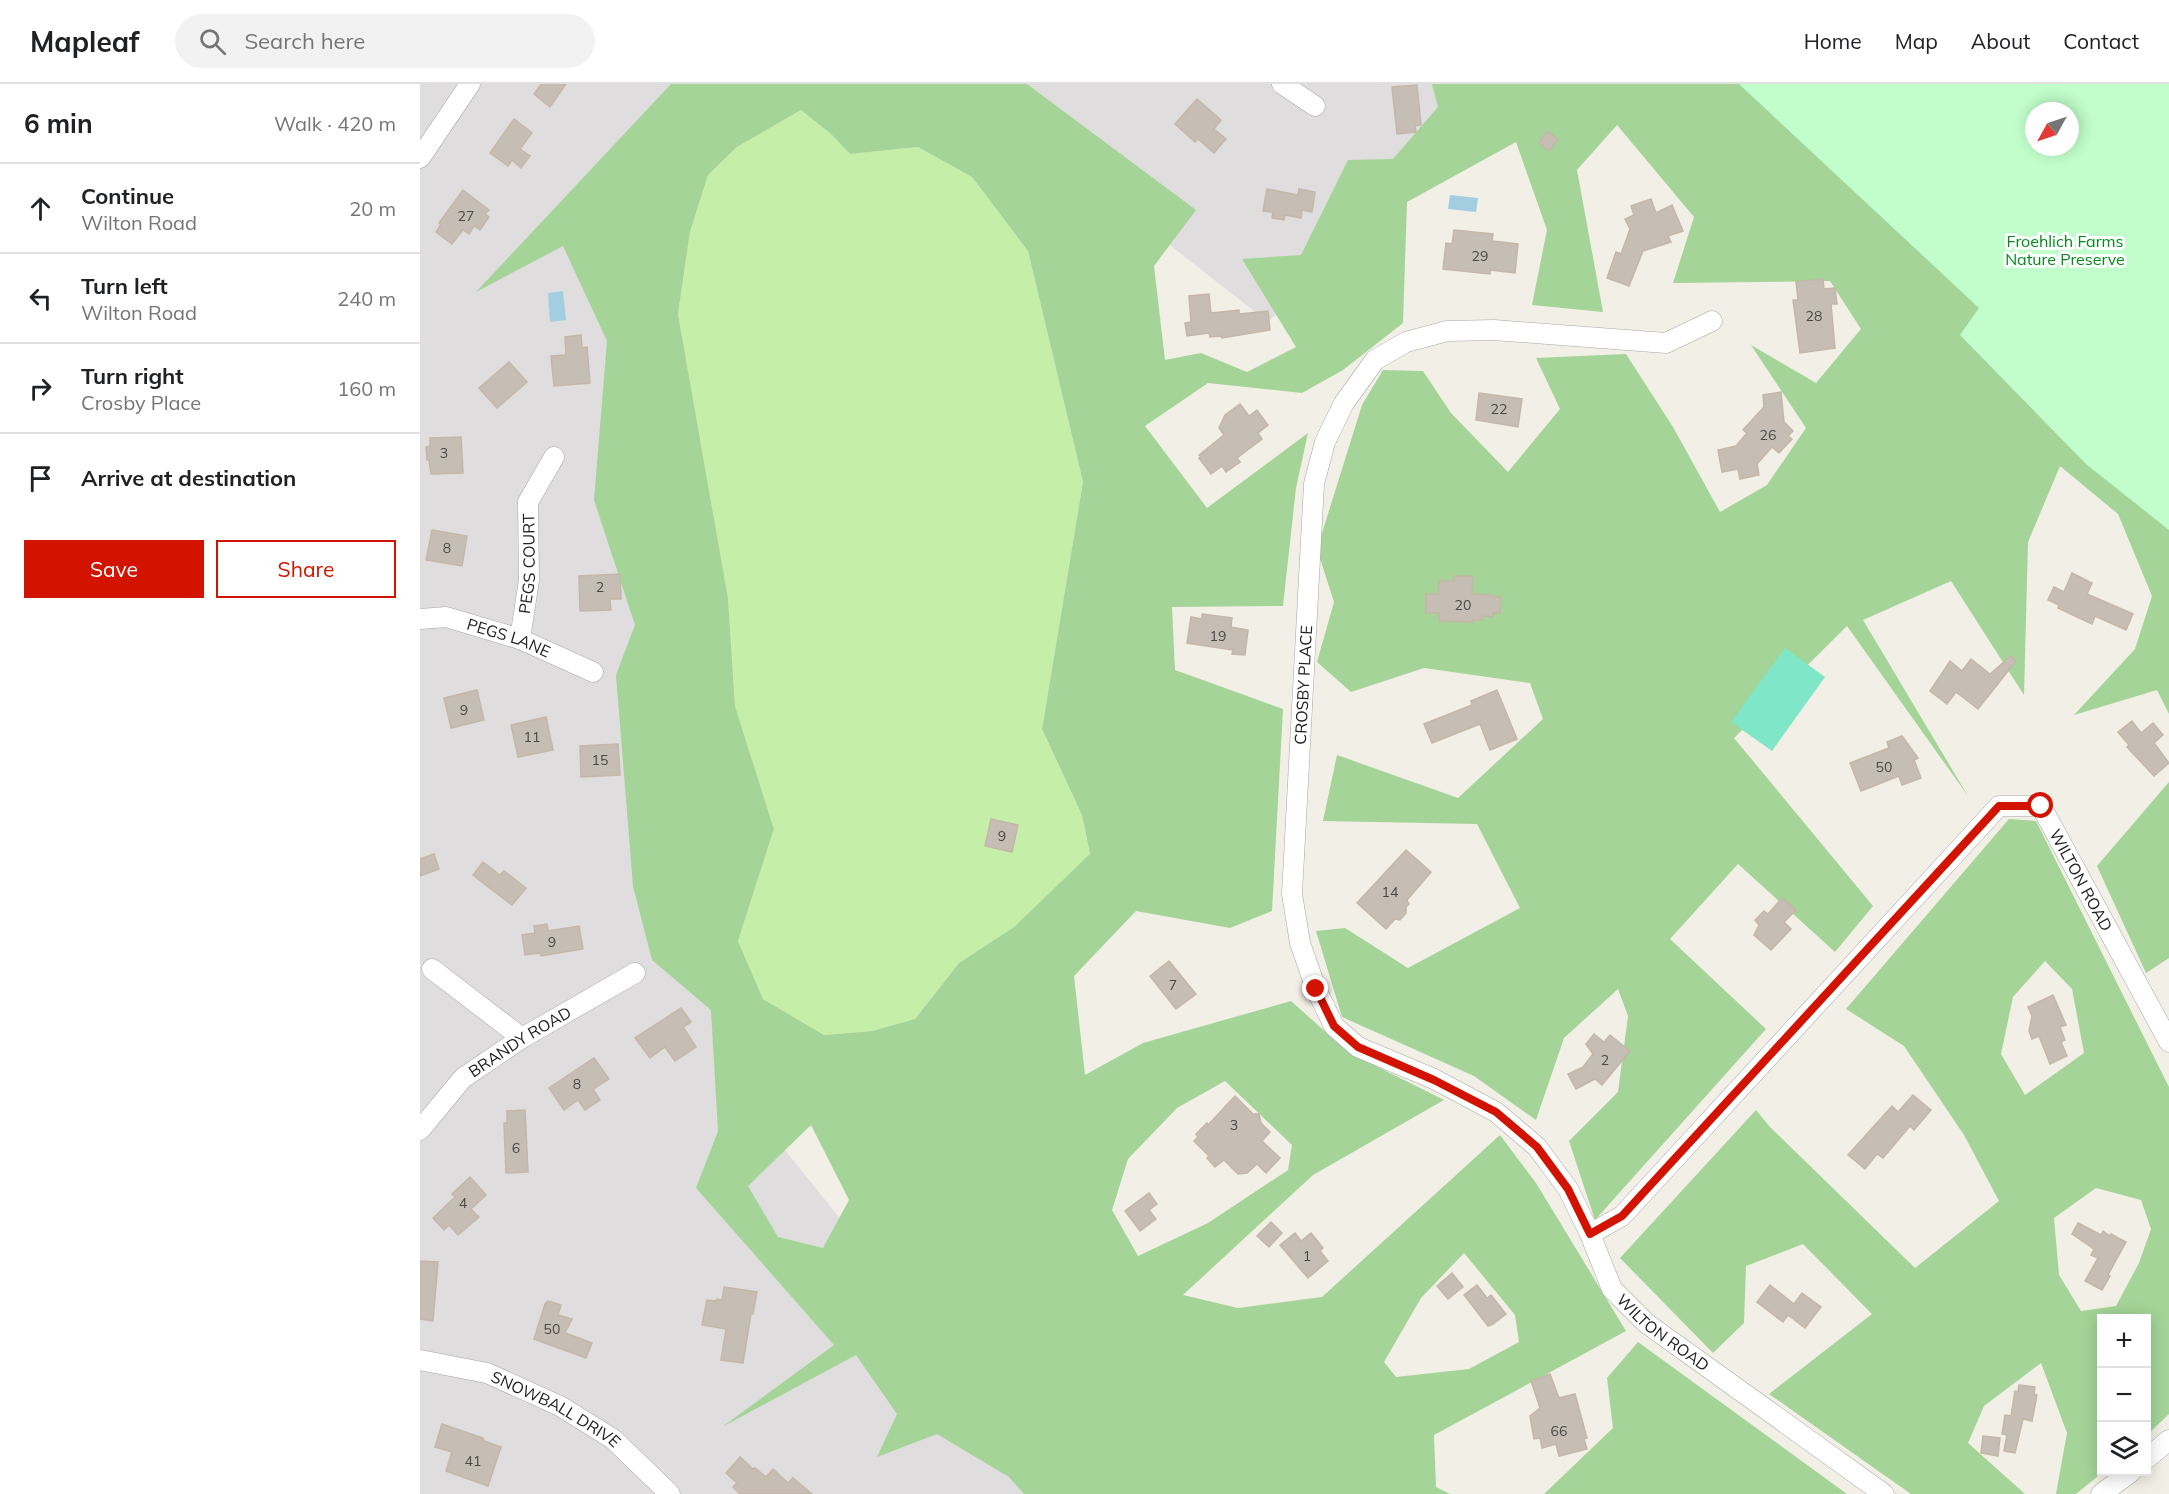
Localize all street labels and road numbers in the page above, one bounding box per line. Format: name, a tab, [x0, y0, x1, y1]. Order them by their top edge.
street label: PEGS COURT	[514, 513, 539, 615]
street label: PEGS LANE	[465, 614, 554, 661]
street label: CROSBY PLACE	[1290, 625, 1316, 745]
street label: WILTON ROAD	[2045, 826, 2117, 935]
street label: BRANDY ROAD	[465, 1002, 575, 1081]
street label: WILTON ROAD	[1613, 1290, 1713, 1375]
street label: SNOWBALL DRIVE	[488, 1366, 625, 1451]

